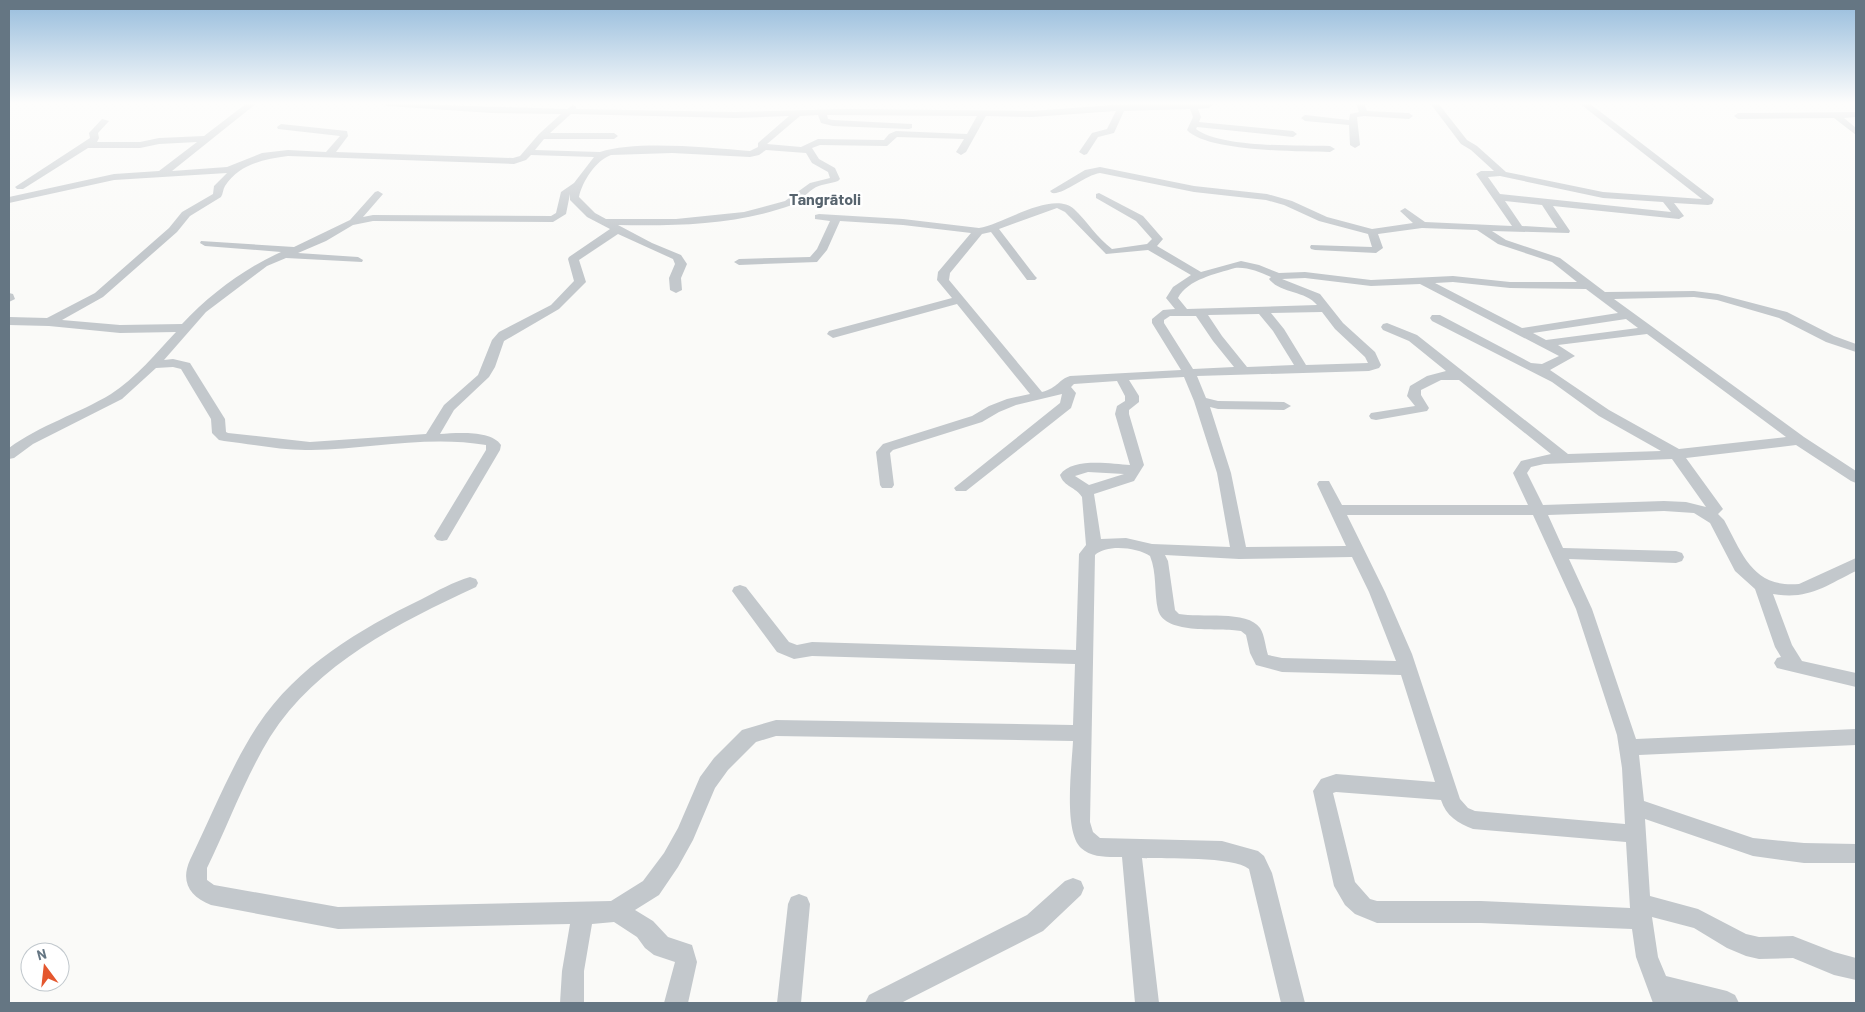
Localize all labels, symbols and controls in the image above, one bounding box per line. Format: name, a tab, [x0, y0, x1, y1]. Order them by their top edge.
district label: Tangrātoli	[789, 189, 861, 208]
north arrow	[20, 942, 70, 992]
text: N	[35, 945, 48, 963]

